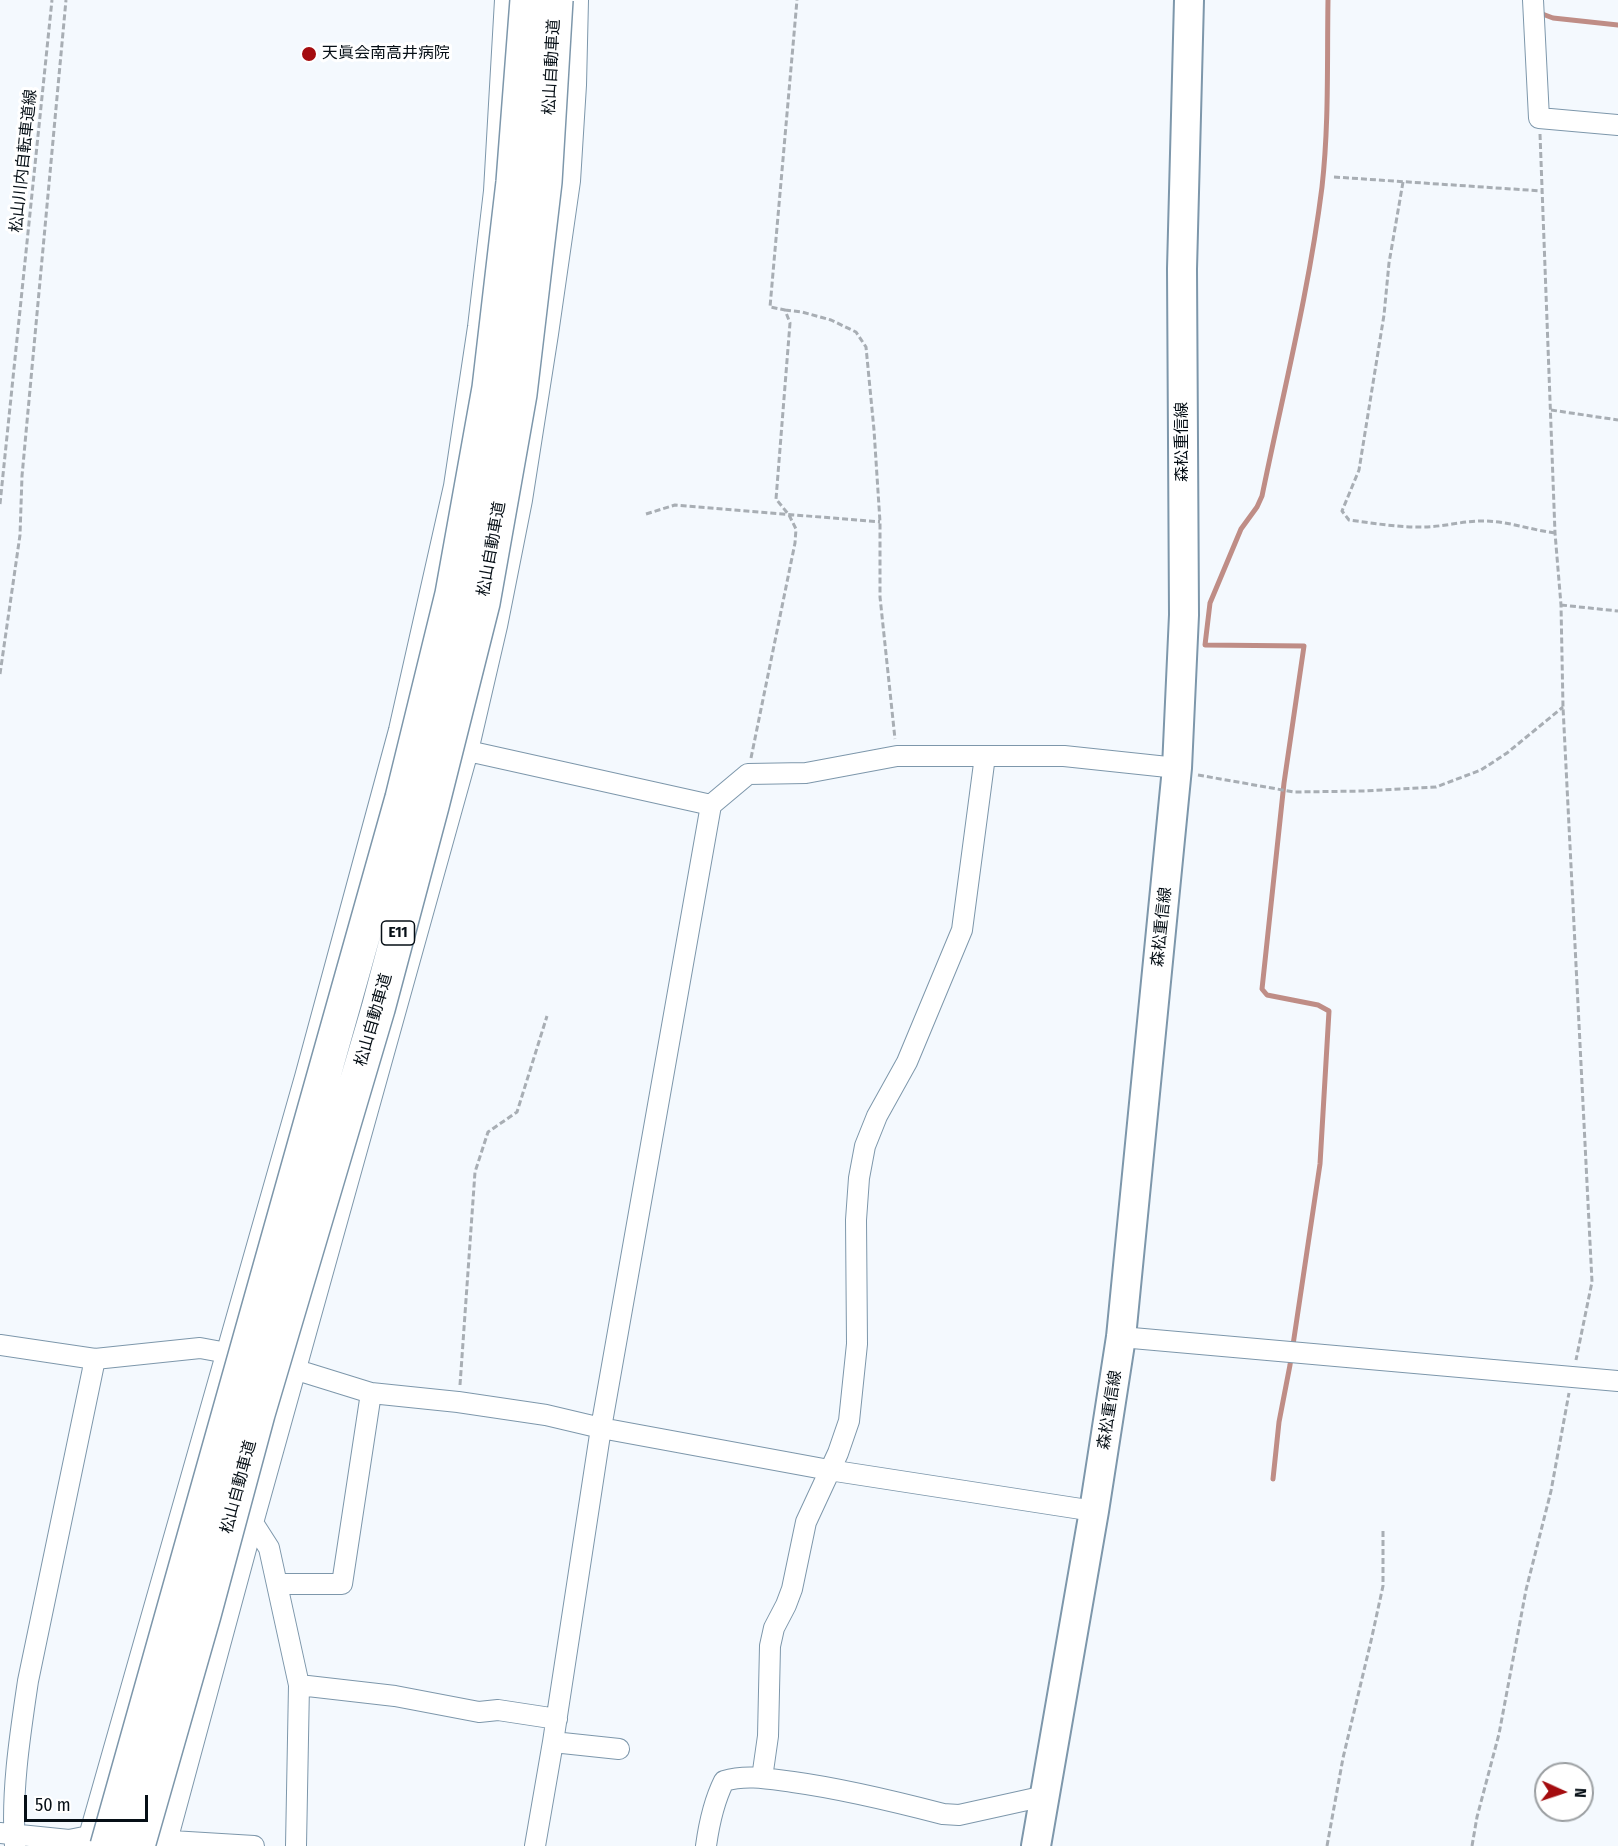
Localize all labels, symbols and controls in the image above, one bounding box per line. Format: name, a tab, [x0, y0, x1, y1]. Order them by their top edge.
street label: 松山自動車道	[540, 19, 564, 115]
place label: 天眞会南高井病院	[322, 44, 450, 64]
marker: 天眞会南高井病院	[300, 45, 318, 63]
street label: 松山川内自転車道線	[7, 88, 41, 234]
street label: 森松重信線	[1173, 402, 1193, 482]
street label: 松山自動車道	[474, 500, 510, 598]
street label: 森松重信線	[1148, 886, 1176, 968]
road number: E11	[382, 921, 414, 945]
street label: 松山自動車道	[352, 971, 396, 1069]
street label: 森松重信線	[1094, 1369, 1126, 1451]
street label: 松山自動車道	[217, 1438, 261, 1536]
north arrow	[1534, 1762, 1594, 1822]
scale bar	[27, 1783, 152, 1821]
text: N	[1571, 1788, 1590, 1798]
text: 50 m	[35, 1794, 71, 1816]

